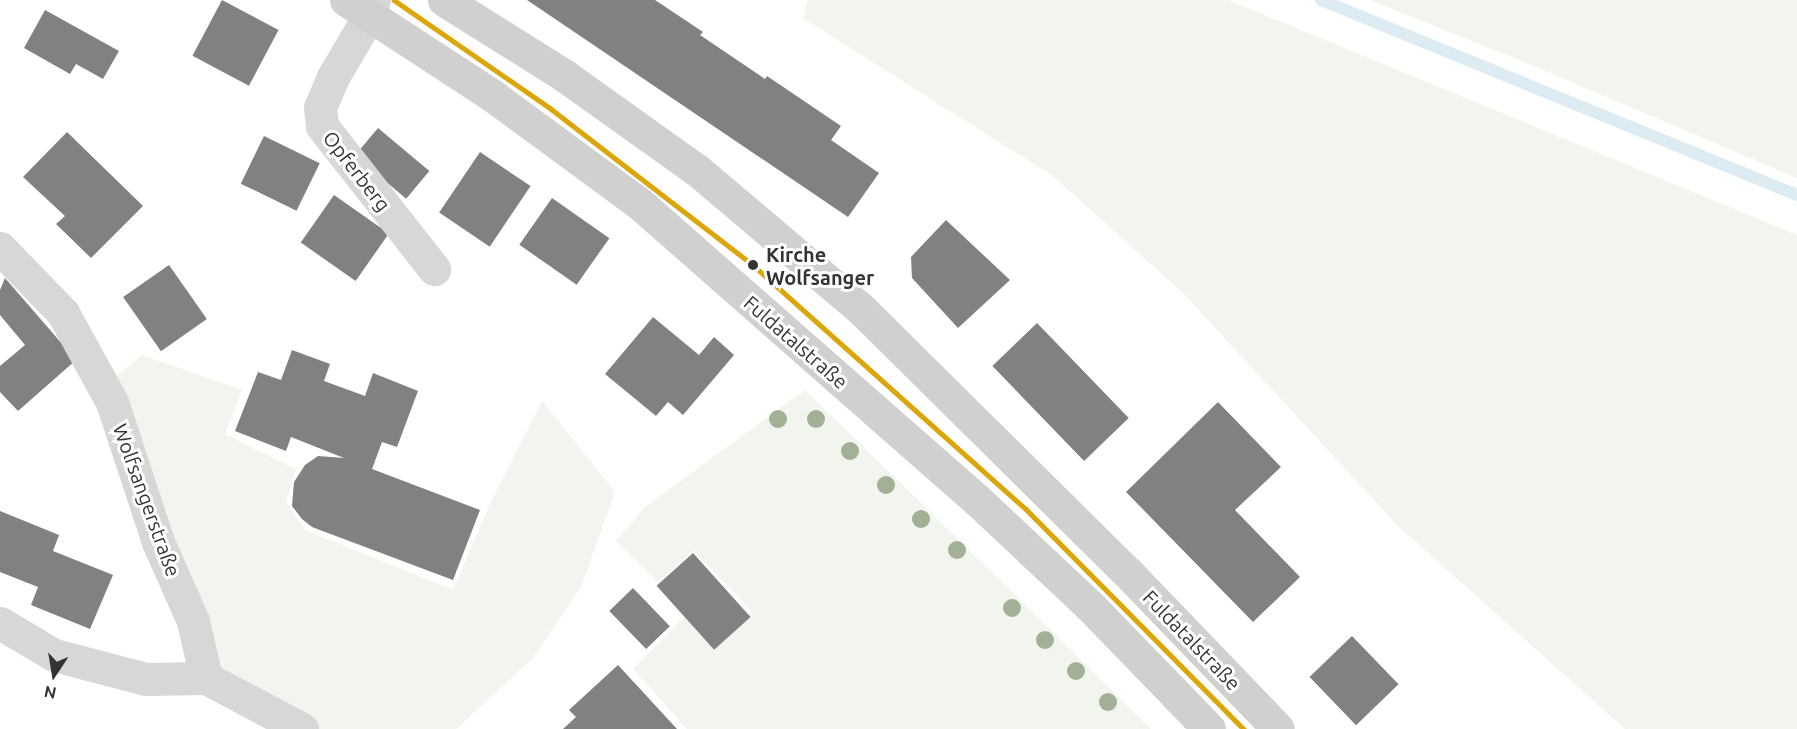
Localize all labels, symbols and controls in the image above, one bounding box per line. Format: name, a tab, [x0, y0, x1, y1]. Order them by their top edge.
street label: Opferberg	[318, 126, 396, 216]
place label: Kirche Wolfsanger	[766, 242, 874, 289]
marker: Kirche Wolfsanger	[744, 256, 762, 274]
street label: Fuldatalstraße	[739, 290, 853, 394]
street label: Wolfsangerstraße	[108, 420, 186, 580]
street label: Fuldatalstraße	[1138, 585, 1246, 695]
north arrow	[24, 645, 84, 705]
text: N	[43, 683, 58, 703]

